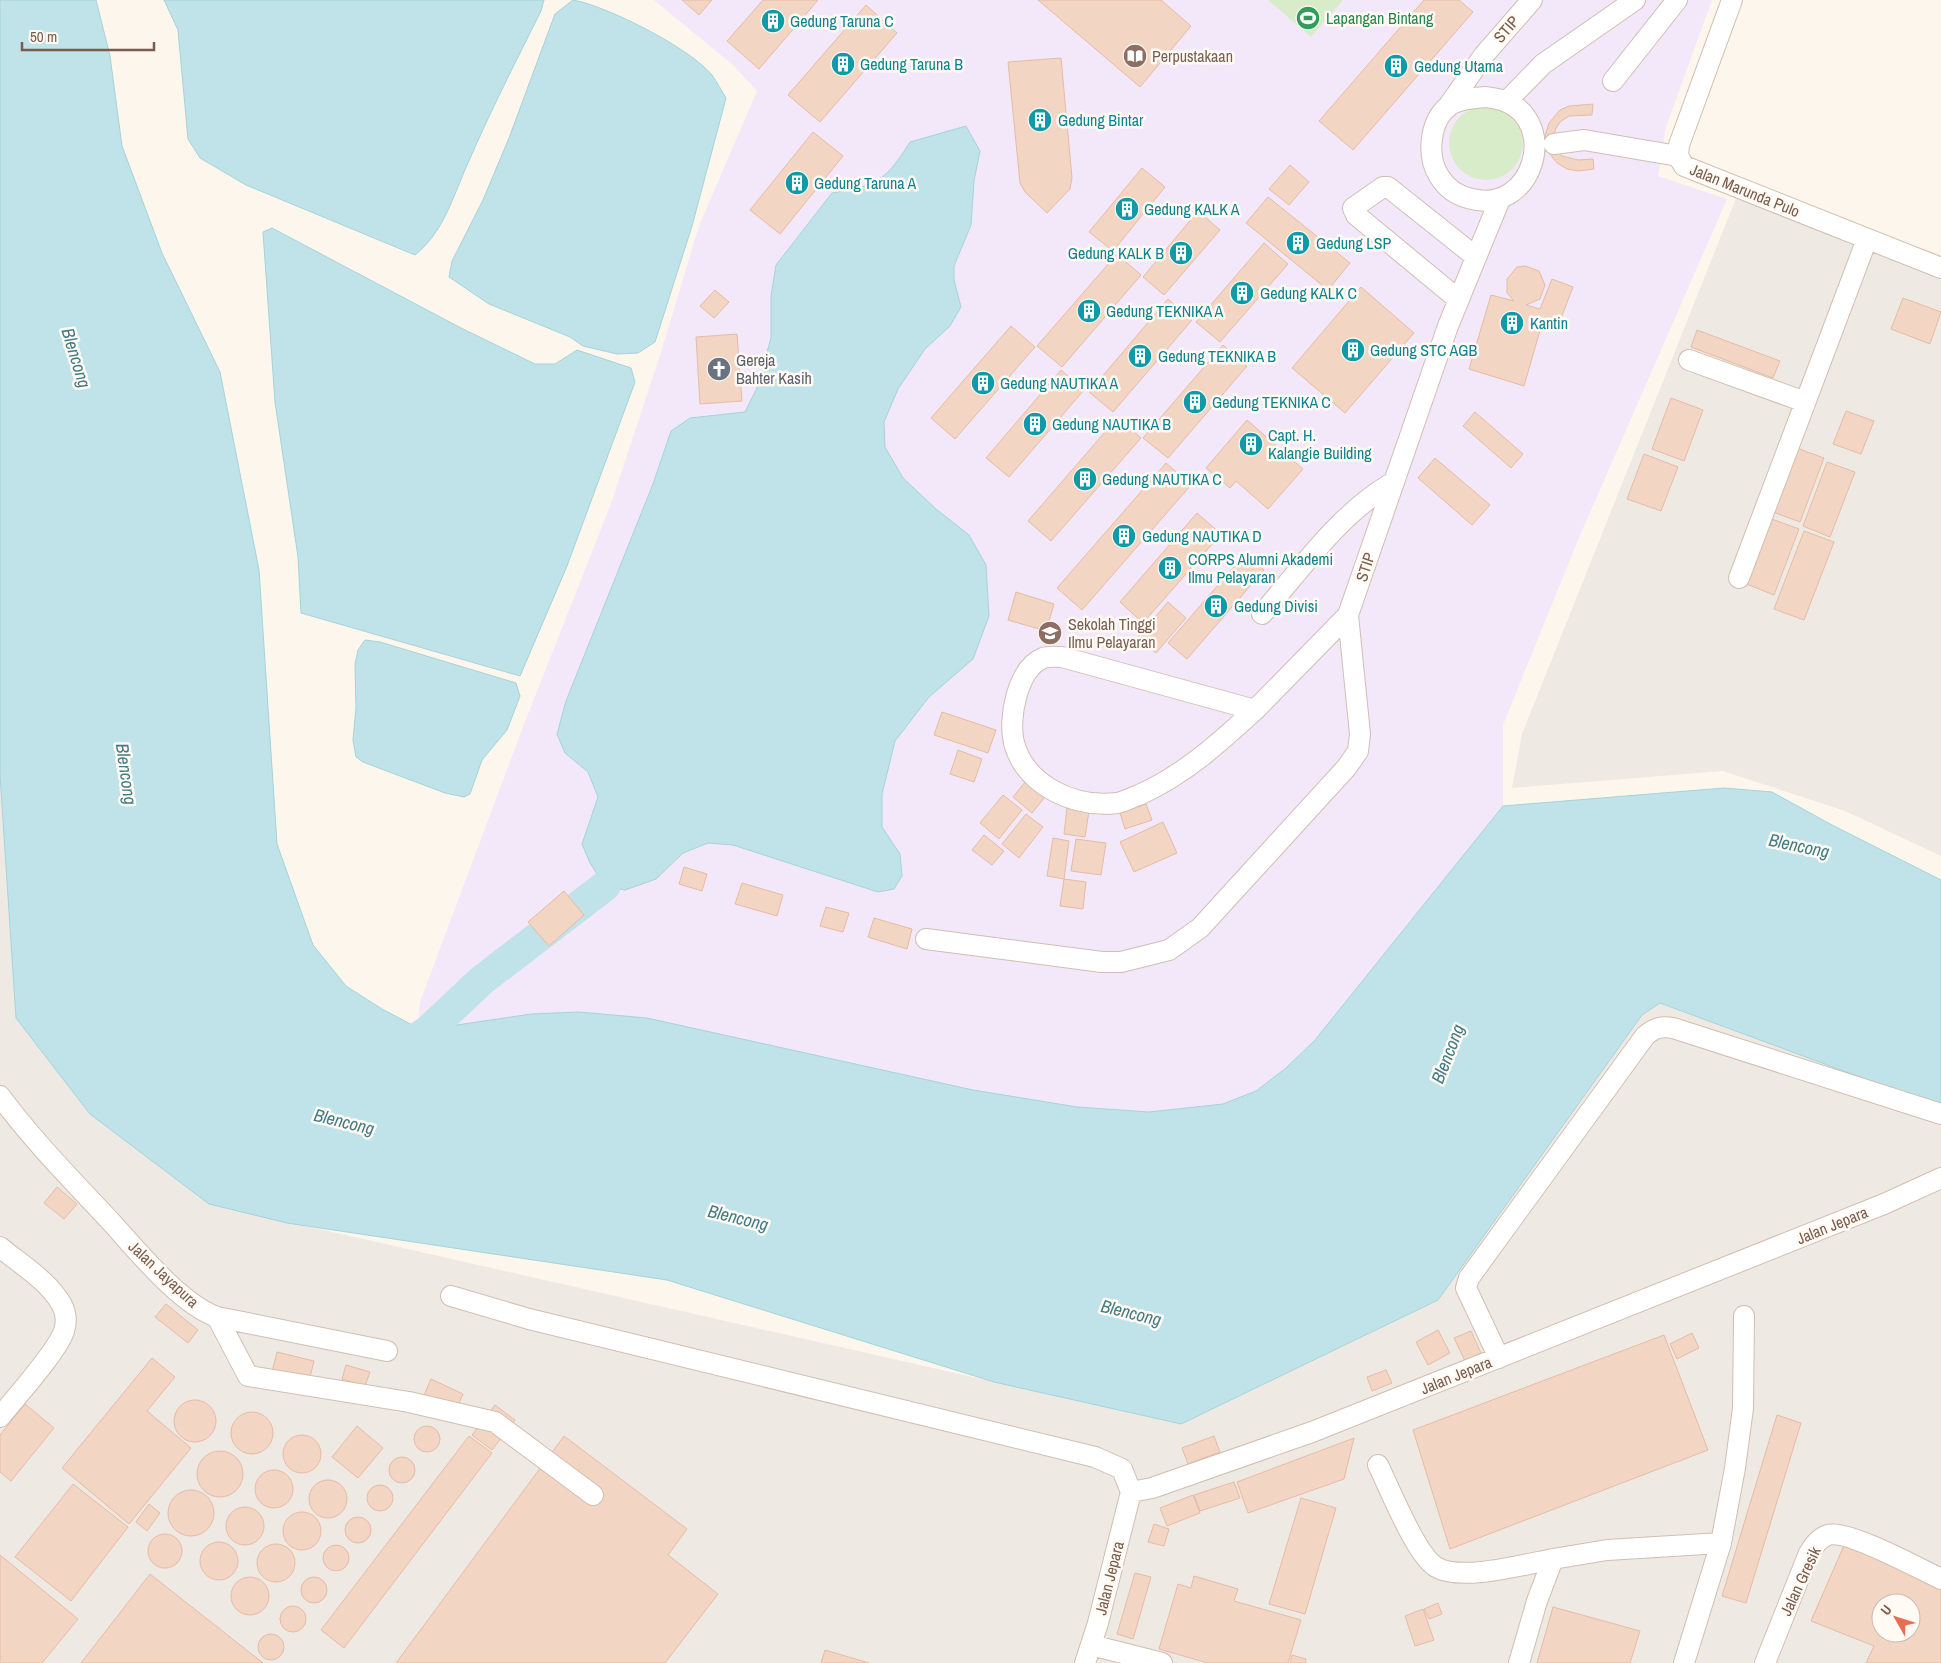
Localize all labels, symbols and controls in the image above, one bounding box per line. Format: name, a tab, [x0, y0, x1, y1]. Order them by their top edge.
sports icon: Lapangan Bintang	[1295, 5, 1321, 31]
place label: Lapangan Bintang	[1326, 7, 1434, 29]
building icon: Gedung Taruna C	[760, 8, 786, 34]
place label: Gedung Taruna C	[790, 10, 894, 32]
street label: STIP	[1488, 11, 1524, 47]
scale bar	[22, 20, 155, 52]
text: 50 m	[30, 26, 57, 47]
library icon: Perpustakaan	[1122, 43, 1148, 69]
place label: Perpustakaan	[1152, 45, 1233, 67]
building icon: Gedung Taruna B	[830, 51, 856, 77]
place label: Gedung Taruna B	[860, 53, 963, 75]
building icon: Gedung Utama	[1383, 53, 1409, 79]
place label: Gedung Utama	[1414, 55, 1504, 77]
building icon: Gedung Bintar	[1027, 107, 1053, 133]
place label: Gedung Bintar	[1058, 109, 1144, 131]
street label: Jalan Marunda Pulo	[1687, 158, 1803, 222]
building icon: Gedung Taruna A	[784, 170, 810, 196]
place label: Gedung Taruna A	[814, 172, 916, 194]
building icon: Gedung KALK A	[1114, 196, 1140, 222]
place label: Gedung KALK A	[1144, 198, 1240, 220]
building icon: Gedung LSP	[1285, 230, 1311, 256]
place label: Gedung LSP	[1316, 232, 1391, 254]
building icon: Gedung KALK B	[1168, 240, 1194, 266]
place label: Gedung KALK B	[1068, 242, 1164, 264]
building icon: Gedung KALK C	[1229, 280, 1255, 306]
place label: Gedung KALK C	[1260, 282, 1357, 304]
building icon: Gedung TEKNIKA A	[1076, 298, 1102, 324]
place label: Gedung TEKNIKA A	[1106, 300, 1223, 322]
building icon: Kantin	[1499, 310, 1525, 336]
place label: Kantin	[1530, 312, 1568, 334]
water label: Blencong	[56, 325, 97, 391]
building icon: Gedung STC AGB	[1340, 337, 1366, 363]
place label: Gedung STC AGB	[1370, 339, 1477, 361]
building icon: Gedung TEKNIKA B	[1127, 343, 1153, 369]
place label: Gedung TEKNIKA B	[1158, 345, 1276, 367]
place label: Gereja Bahter Kasih	[736, 349, 812, 389]
church icon: Gereja Bahter Kasih	[706, 356, 732, 382]
building icon: Gedung NAUTIKA A	[970, 370, 996, 396]
place label: Gedung NAUTIKA A	[1000, 372, 1118, 394]
building icon: Gedung TEKNIKA C	[1182, 389, 1208, 415]
place label: Gedung TEKNIKA C	[1212, 391, 1331, 413]
building icon: Gedung NAUTIKA B	[1022, 411, 1048, 437]
place label: Gedung NAUTIKA B	[1052, 413, 1171, 435]
place label: Capt. H. Kalangie Building	[1268, 424, 1372, 464]
building icon: Capt. H. Kalangie Building	[1238, 431, 1264, 457]
building icon: Gedung NAUTIKA C	[1072, 466, 1098, 492]
place label: Gedung NAUTIKA C	[1102, 468, 1222, 490]
building icon: Gedung NAUTIKA D	[1111, 523, 1137, 549]
place label: Gedung NAUTIKA D	[1142, 525, 1262, 547]
place label: CORPS Alumni Akademi Ilmu Pelayaran	[1188, 548, 1333, 588]
street label: STIP	[1350, 549, 1380, 584]
building icon: CORPS Alumni Akademi Ilmu Pelayaran	[1157, 555, 1183, 581]
building icon: Gedung Divisi	[1203, 593, 1229, 619]
place label: Gedung Divisi	[1234, 595, 1318, 617]
place label: Sekolah Tinggi Ilmu Pelayaran	[1068, 613, 1156, 653]
school or university icon: Sekolah Tinggi Ilmu Pelayaran	[1037, 620, 1063, 646]
water label: Blencong	[110, 742, 143, 806]
water label: Blencong	[1766, 827, 1832, 864]
water label: Blencong	[1425, 1021, 1470, 1087]
water label: Blencong	[311, 1102, 377, 1141]
water label: Blencong	[705, 1198, 771, 1237]
street label: Jalan Jepara	[1793, 1200, 1872, 1249]
street label: Jalan Jayapura	[124, 1236, 205, 1313]
water label: Blencong	[1098, 1293, 1164, 1332]
street label: Jalan Jepara	[1417, 1350, 1496, 1399]
street label: Jalan Jepara	[1089, 1538, 1129, 1617]
street label: Jalan Gresik	[1774, 1543, 1826, 1619]
north arrow	[1871, 1593, 1921, 1643]
text: U	[1876, 1601, 1896, 1619]

